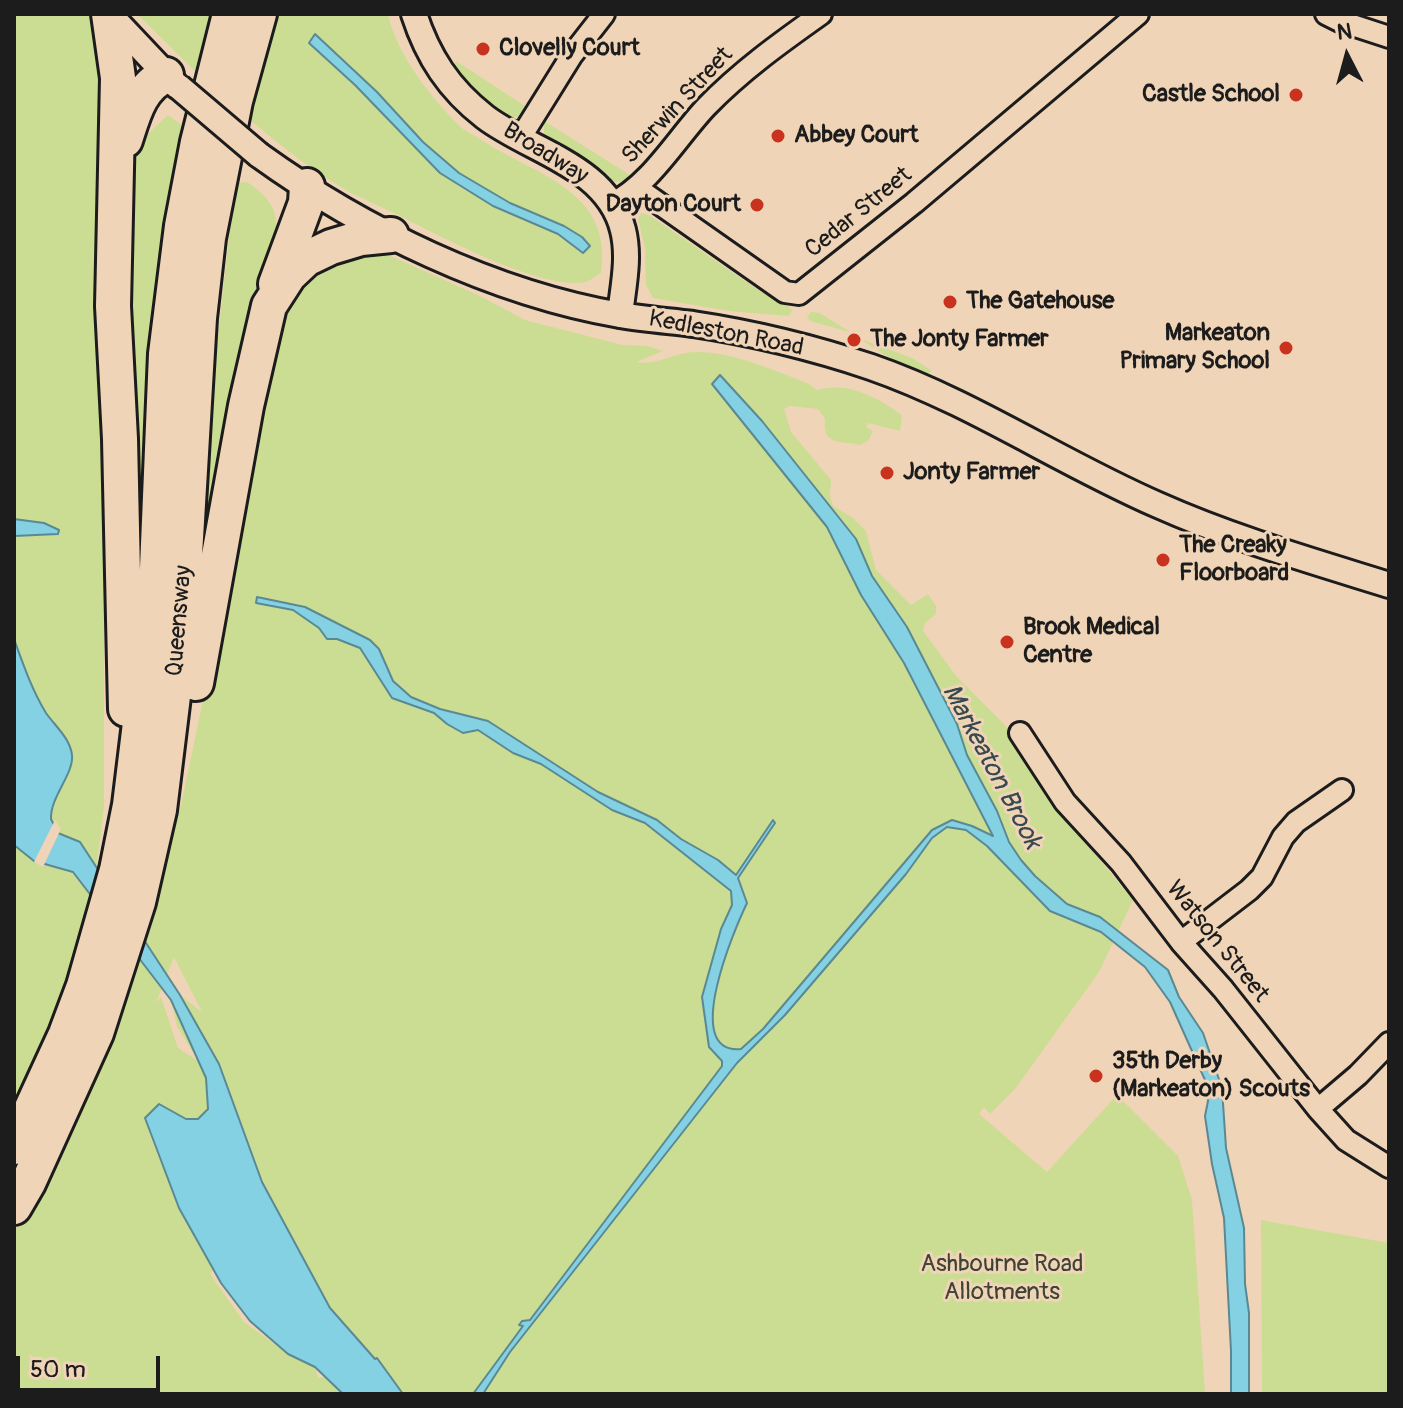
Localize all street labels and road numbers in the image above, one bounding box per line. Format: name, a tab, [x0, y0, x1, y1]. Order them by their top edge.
street label: Sherwin Street	[616, 41, 740, 171]
street label: Broadway	[497, 117, 593, 191]
street label: Cedar Street	[800, 161, 918, 265]
street label: Kedleston Road	[646, 305, 806, 363]
street label: Queensway	[161, 564, 199, 678]
street label: Watson Street	[1159, 875, 1275, 1009]

